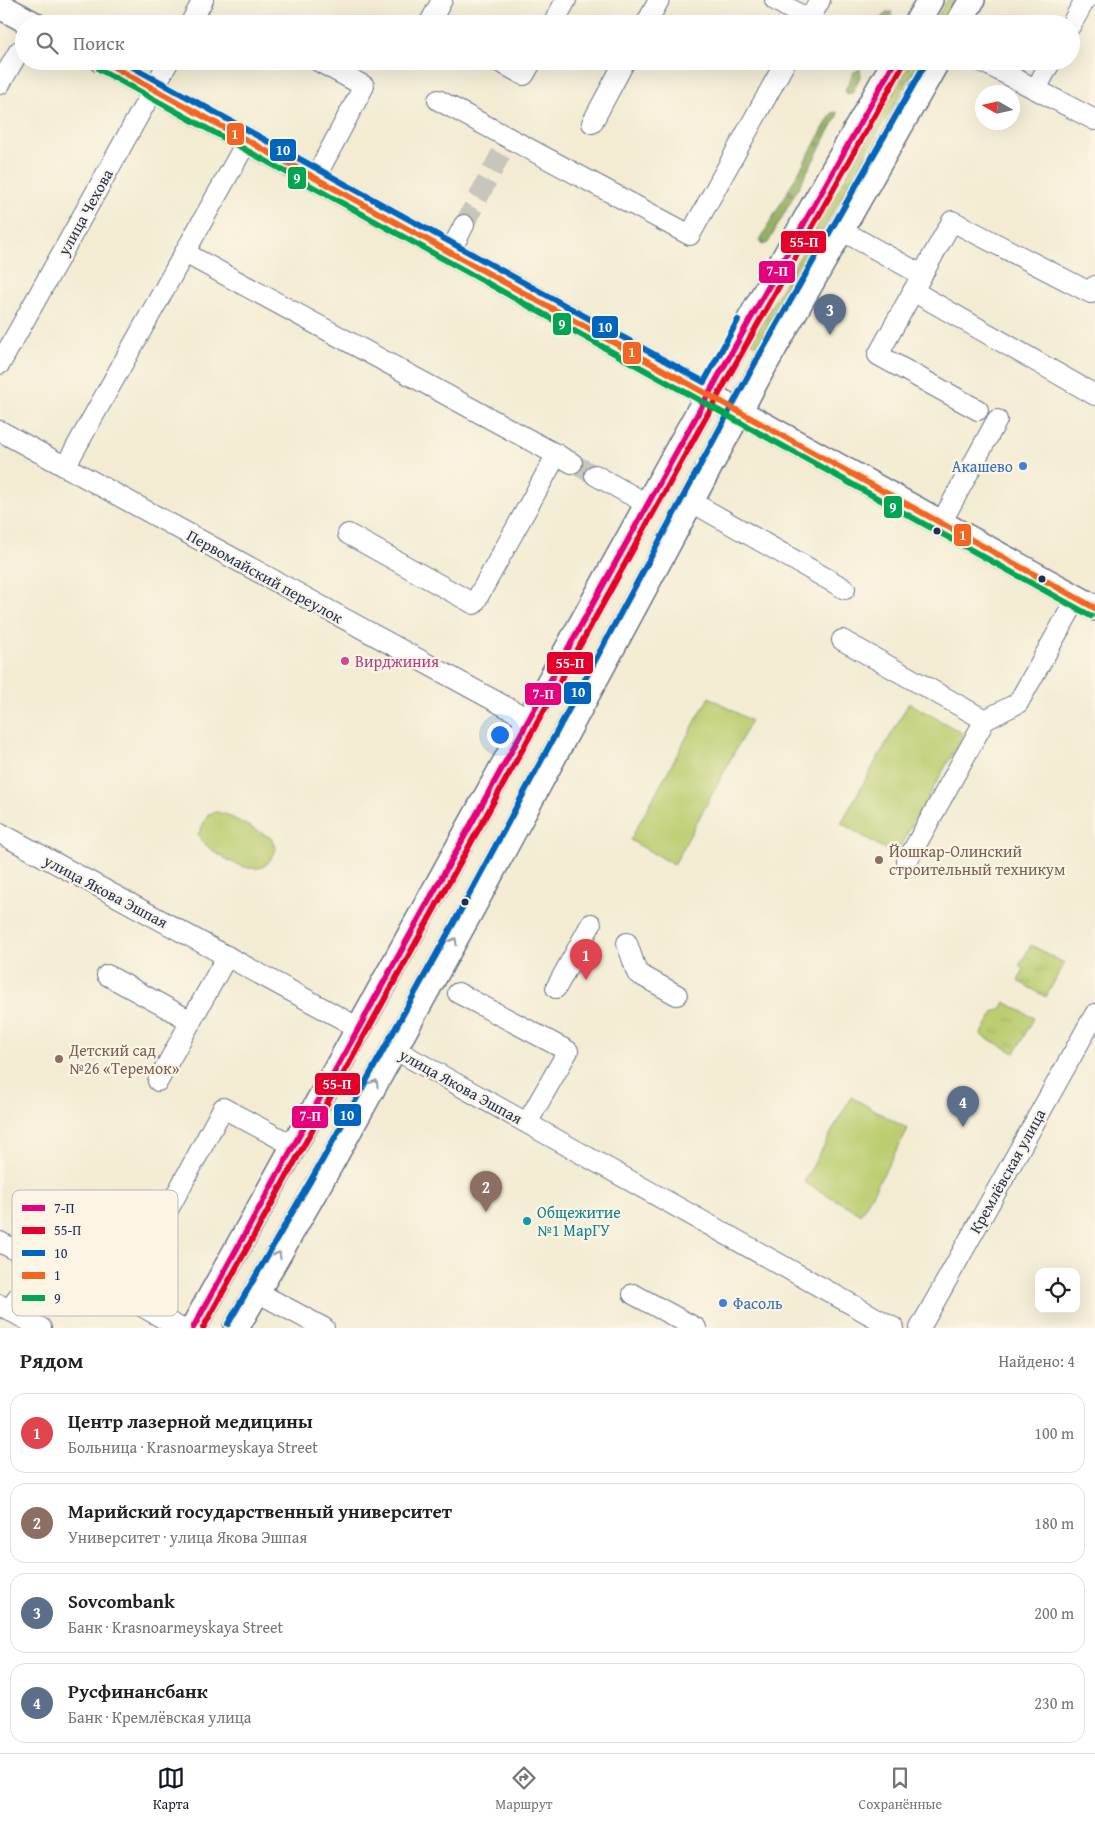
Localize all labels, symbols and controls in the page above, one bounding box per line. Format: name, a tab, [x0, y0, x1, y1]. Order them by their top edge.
search box	[15, 15, 1080, 70]
icon: search	[33, 29, 61, 57]
text: Поиск	[73, 29, 125, 57]
north arrow	[975, 85, 1020, 130]
line badge: 1	[226, 122, 245, 146]
text: 1	[231, 124, 239, 144]
line badge: 10	[269, 138, 297, 162]
text: 10	[276, 140, 290, 160]
street label: улица Чехова	[51, 164, 119, 261]
line badge: 9	[287, 166, 307, 190]
text: 9	[293, 168, 301, 188]
line badge: 55-П	[780, 230, 827, 254]
text: 55-П	[790, 232, 819, 252]
line badge: 7-П	[758, 260, 796, 284]
text: 7-П	[766, 261, 788, 281]
pin: 3	[814, 294, 846, 335]
line badge: 9	[552, 312, 572, 336]
text: 9	[558, 314, 566, 334]
line badge: 10	[591, 315, 619, 339]
text: 10	[598, 317, 612, 337]
line badge: 1	[622, 341, 642, 365]
text: 1	[628, 342, 636, 362]
place label: Акашево	[952, 454, 1013, 478]
marker: Акашево	[1017, 460, 1029, 472]
line badge: 9	[883, 495, 903, 519]
text: 9	[889, 497, 897, 517]
street label: Первомайский переулок	[183, 523, 348, 629]
line badge: 1	[953, 523, 972, 547]
text: 1	[959, 525, 967, 545]
unlabelled marker	[932, 526, 942, 536]
unlabelled marker	[1037, 574, 1047, 584]
place label: Вирджиния	[355, 649, 439, 673]
line badge: 55-П	[546, 651, 594, 675]
text: 55-П	[556, 653, 585, 673]
marker: Вирджиния	[339, 655, 351, 667]
line badge: 10	[563, 681, 592, 705]
line badge: 7-П	[524, 682, 562, 706]
text: 10	[571, 682, 585, 702]
text: 7-П	[532, 684, 554, 704]
your location	[487, 722, 513, 748]
place label: Йошкар-Олинский строительный техникум	[889, 839, 1065, 881]
street label: улица Якова Эшпая	[39, 848, 172, 934]
marker: Йошкар-Олинский строительный техникум	[873, 854, 885, 866]
unlabelled marker	[460, 897, 470, 907]
one-way arrow	[448, 938, 458, 947]
pin: 1	[570, 939, 602, 980]
place label: Детский сад №26 «Теремок»	[68, 1038, 180, 1080]
street label: улица Якова Эшпая	[394, 1042, 527, 1130]
marker: Детский сад №26 «Теремок»	[53, 1053, 65, 1065]
line badge: 55-П	[314, 1072, 361, 1096]
text: 55-П	[323, 1074, 352, 1094]
one-way arrow	[369, 1080, 379, 1089]
pin: 4	[947, 1086, 979, 1127]
line badge: 10	[333, 1103, 362, 1127]
street label: Кремлёвская улица	[963, 1104, 1051, 1238]
line badge: 7-П	[291, 1105, 329, 1129]
text: 10	[340, 1105, 354, 1125]
text: 7-П	[299, 1106, 321, 1126]
pin: 2	[470, 1171, 502, 1212]
legend	[12, 1190, 178, 1316]
text: 7-П	[54, 1198, 75, 1218]
place label: Общежитие №1 МарГУ	[537, 1200, 621, 1242]
marker: Общежитие №1 МарГУ	[521, 1215, 533, 1227]
text: 55-П	[54, 1220, 81, 1240]
text: 10	[54, 1243, 68, 1263]
one-way arrow	[272, 1252, 282, 1261]
text: 1	[54, 1265, 61, 1285]
map controls	[1035, 1268, 1080, 1313]
button: locate	[1035, 1268, 1080, 1313]
text: 9	[54, 1288, 61, 1308]
place label: Фасоль	[733, 1291, 783, 1315]
marker: Фасоль	[717, 1297, 729, 1309]
text: Рядом	[20, 1345, 83, 1376]
text: Найдено: 4	[998, 1349, 1075, 1373]
text: Центр лазерной медицины	[68, 1407, 313, 1435]
text: 1	[33, 1421, 41, 1445]
text: 100 m	[1034, 1421, 1074, 1445]
text: Больница · Krasnoarmeyskaya Street	[68, 1435, 318, 1459]
text: Марийский государственный университет	[68, 1497, 452, 1525]
text: 2	[33, 1511, 41, 1535]
text: 180 m	[1034, 1511, 1074, 1535]
text: Университет · улица Якова Эшпая	[68, 1525, 307, 1549]
text: Sovcombank	[68, 1587, 175, 1615]
text: 3	[33, 1601, 41, 1625]
text: 200 m	[1034, 1601, 1074, 1625]
text: Банк · Krasnoarmeyskaya Street	[68, 1615, 283, 1639]
text: Русфинансбанк	[68, 1677, 208, 1705]
text: 4	[33, 1691, 41, 1715]
text: 230 m	[1034, 1691, 1074, 1715]
text: Банк · Кремлёвская улица	[68, 1705, 251, 1729]
tab: Карта	[153, 1764, 189, 1814]
tab: Маршрут	[495, 1764, 553, 1814]
tab: Сохранённые	[859, 1764, 942, 1814]

